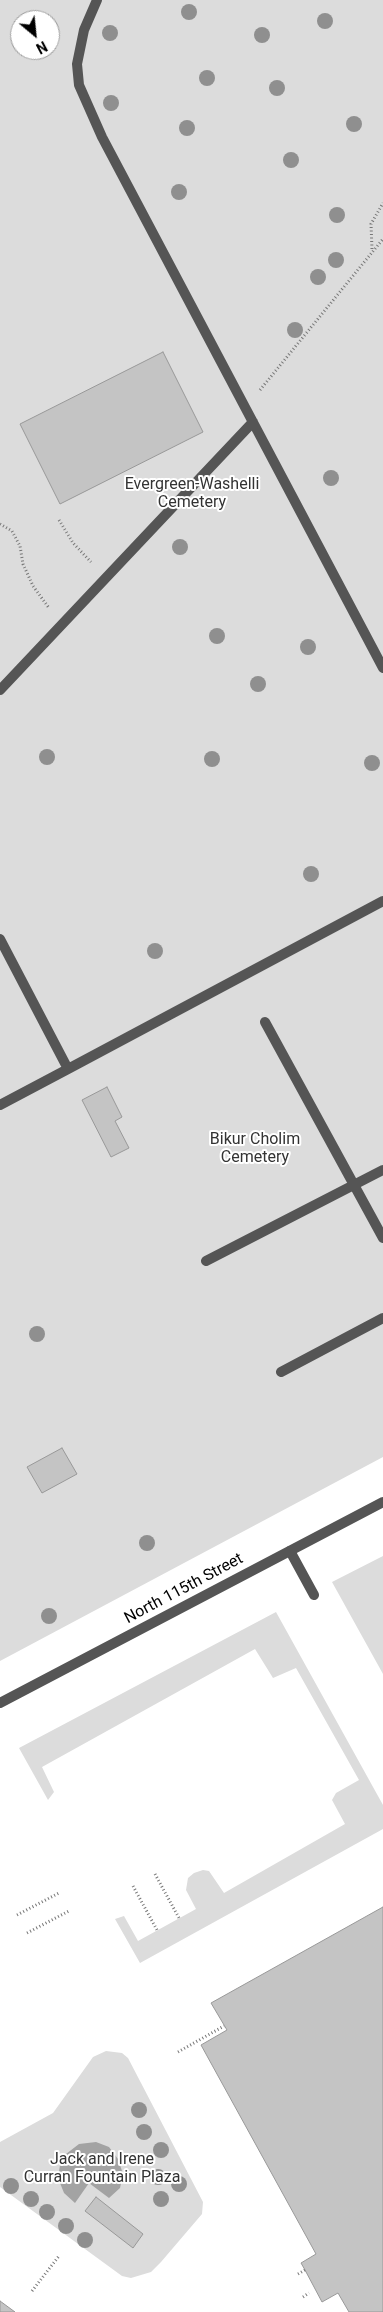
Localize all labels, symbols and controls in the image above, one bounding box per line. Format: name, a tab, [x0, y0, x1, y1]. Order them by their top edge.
north arrow	[10, 10, 60, 60]
text: N	[33, 38, 50, 57]
park label: Evergreen-Washelli Cemetery	[125, 475, 259, 513]
park label: Bikur Cholim Cemetery	[210, 1130, 300, 1168]
street label: North 115th Street	[121, 1550, 247, 1628]
park label: Jack and Irene Curran Fountain Plaza	[24, 2150, 180, 2188]

